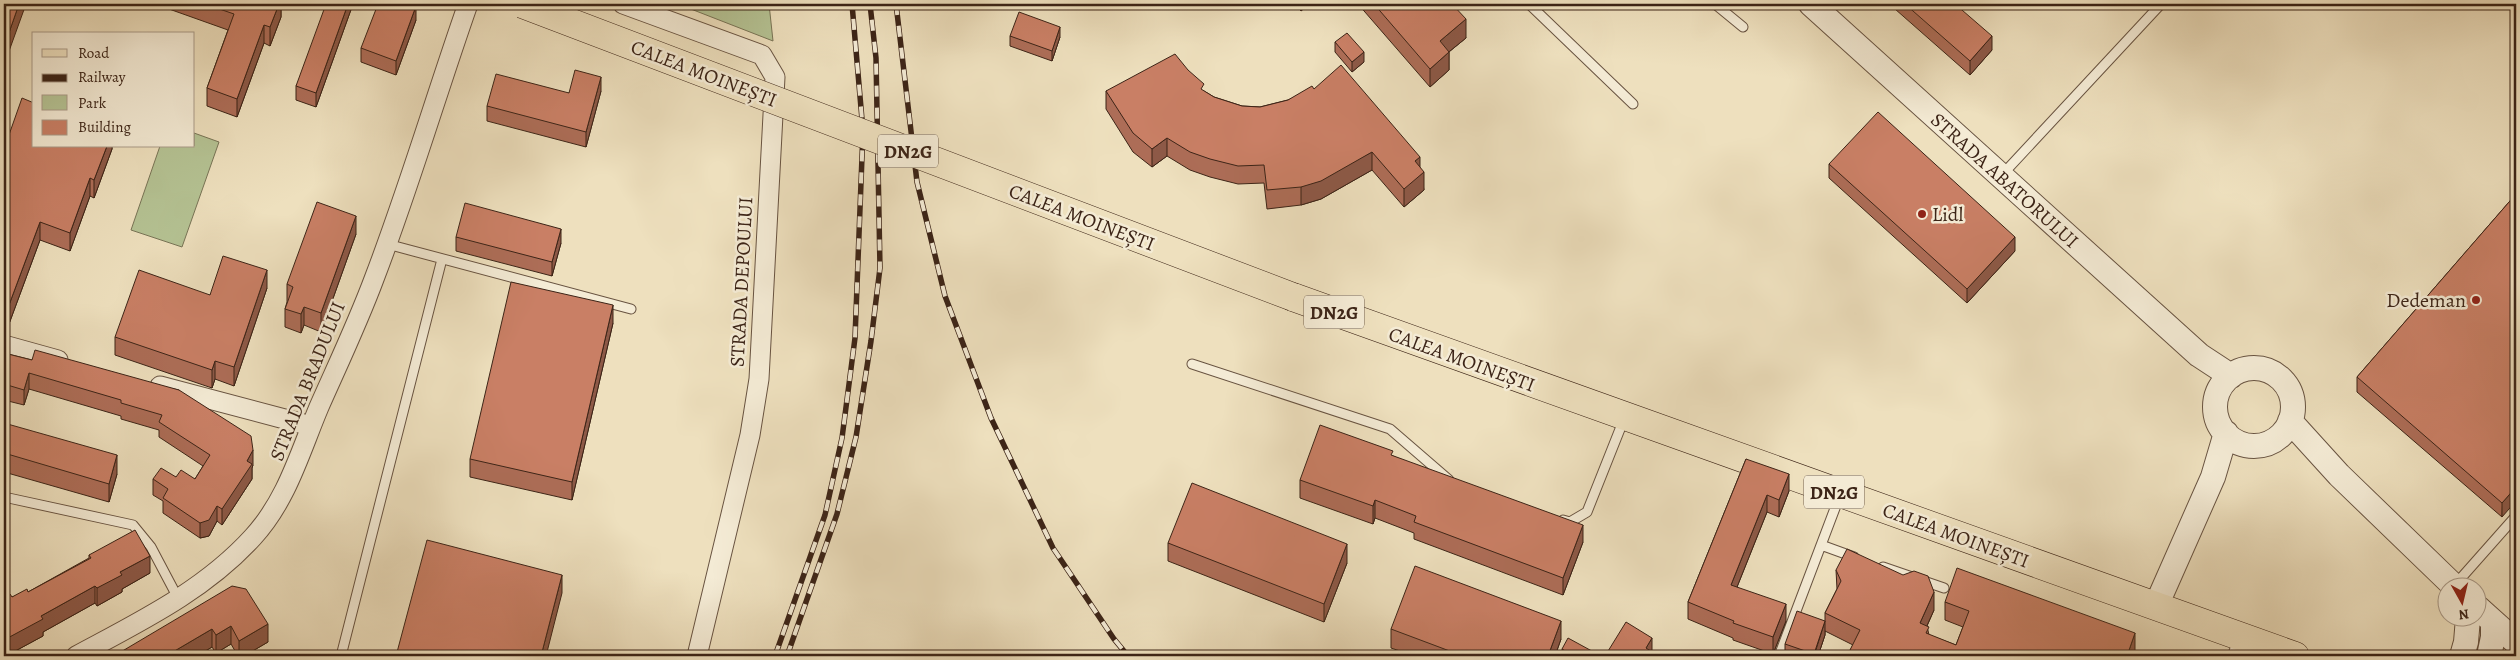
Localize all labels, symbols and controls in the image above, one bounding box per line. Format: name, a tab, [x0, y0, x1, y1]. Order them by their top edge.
legend	[32, 32, 195, 148]
street label: CALEA MOINEȘTI	[627, 33, 781, 114]
text: Road	[78, 43, 110, 63]
text: Railway	[78, 67, 126, 87]
text: Park	[78, 93, 107, 113]
street label: STRADA ABATORULUI	[1925, 107, 2085, 254]
text: Building	[78, 117, 131, 137]
road number: DN2G	[878, 134, 938, 168]
street label: CALEA MOINEȘTI	[1005, 177, 1159, 258]
street label: STRADA DEPOULUI	[724, 196, 759, 368]
place label: Lidl	[1932, 201, 1964, 228]
marker: Lidl	[1916, 208, 1928, 220]
place label: Dedeman	[2386, 287, 2466, 314]
marker: Dedeman	[2470, 294, 2482, 306]
road number: DN2G	[1304, 296, 1364, 328]
street label: STRADA BRADULUI	[263, 298, 352, 465]
street label: CALEA MOINEȘTI	[1385, 320, 1539, 399]
road number: DN2G	[1804, 476, 1864, 508]
street label: CALEA MOINEȘTI	[1879, 496, 2033, 575]
north arrow	[2438, 578, 2488, 628]
text: N	[2457, 604, 2470, 624]

